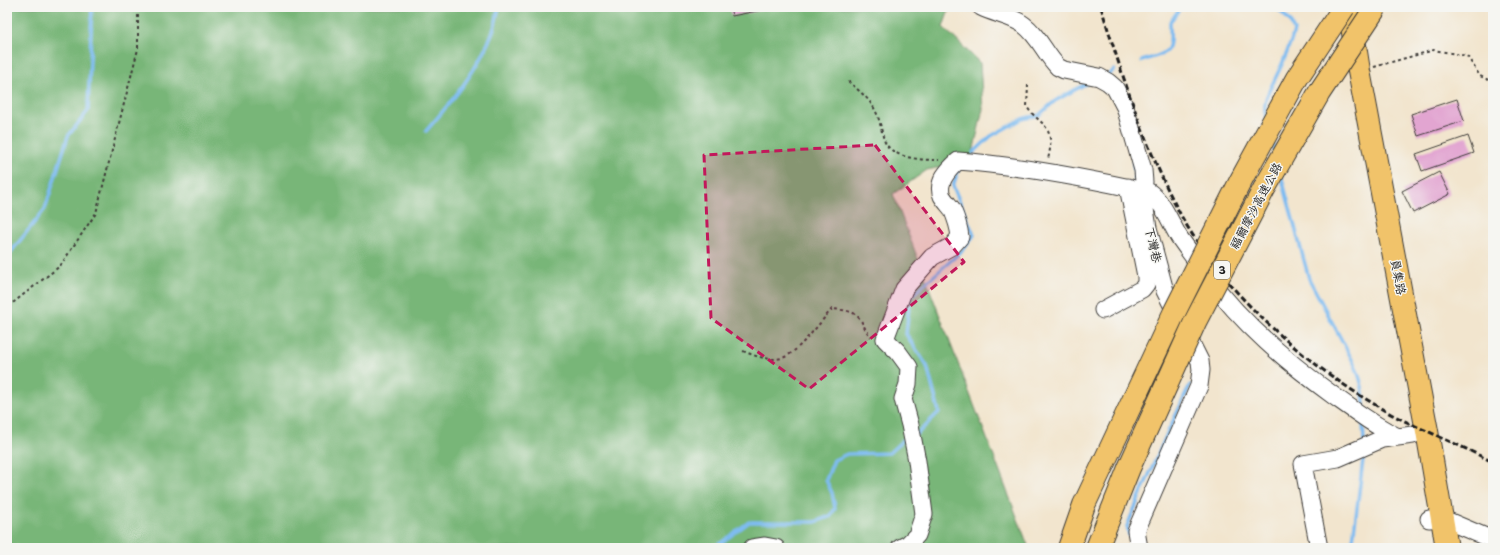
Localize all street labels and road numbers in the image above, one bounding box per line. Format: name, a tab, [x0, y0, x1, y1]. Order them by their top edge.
street label: 福爾摩沙高速公路	[1225, 159, 1286, 252]
street label: 下灣巷	[1141, 225, 1167, 264]
street label: 員集路	[1387, 257, 1411, 296]
road number: 3	[1214, 261, 1230, 279]

